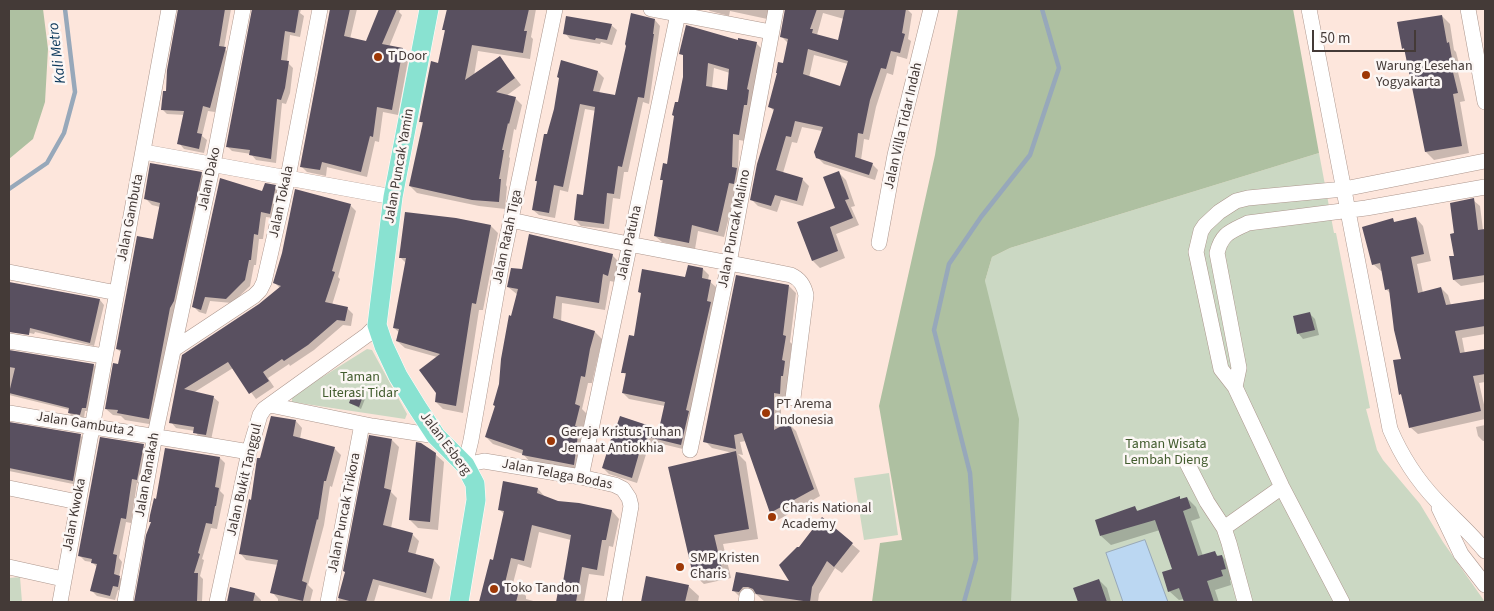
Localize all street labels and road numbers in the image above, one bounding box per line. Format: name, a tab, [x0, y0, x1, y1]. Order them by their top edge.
street label: Jalan Villa Tidar Indah	[881, 61, 927, 191]
street label: Jalan Puncak Yamin	[382, 107, 418, 225]
street label: Jalan Dako	[195, 146, 225, 212]
street label: Jalan Tokala	[266, 164, 298, 240]
street label: Jalan Puncak Malino	[715, 168, 755, 290]
street label: Jalan Gambuta	[114, 173, 148, 263]
street label: Jalan Ratah Tiga	[490, 188, 526, 286]
street label: Jalan Patuha	[614, 204, 646, 282]
street label: Jalan Gambuta 2	[35, 409, 135, 441]
street label: Jalan Esberg	[416, 409, 474, 479]
street label: Jalan Bukit Tanggul	[224, 422, 266, 538]
street label: Jalan Ranakah	[132, 431, 164, 519]
street label: Jalan Puncak Trikora	[325, 451, 365, 575]
street label: Jalan Telaga Bodas	[500, 456, 614, 494]
street label: Jalan Kwoka	[60, 477, 90, 553]

